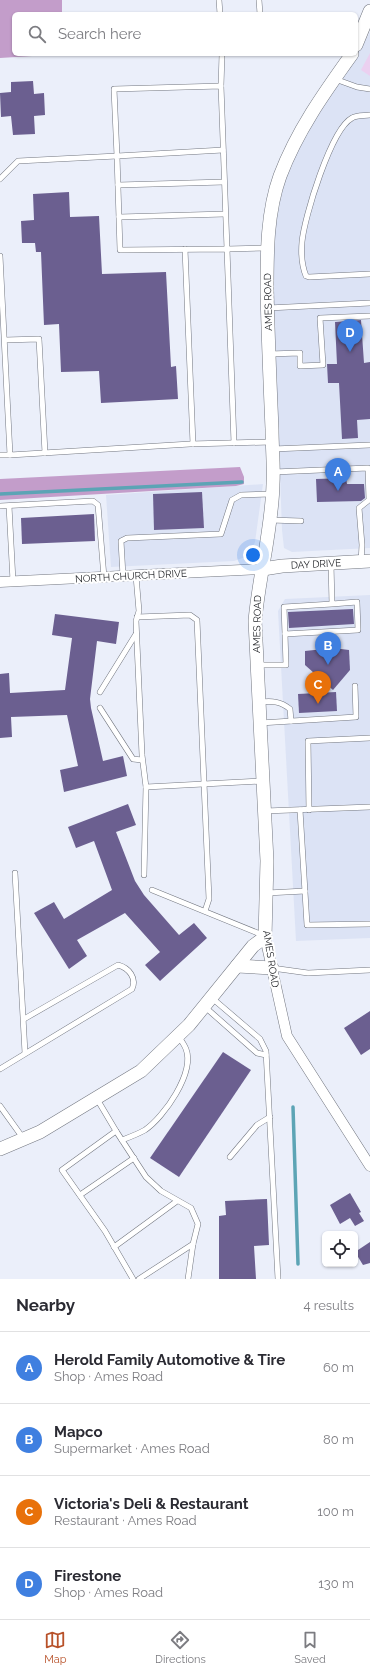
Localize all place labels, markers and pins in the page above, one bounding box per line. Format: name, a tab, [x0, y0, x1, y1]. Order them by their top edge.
pin: D	[337, 319, 363, 352]
pin: A	[325, 458, 351, 491]
pin: B	[315, 632, 341, 665]
pin: C	[305, 671, 331, 704]

